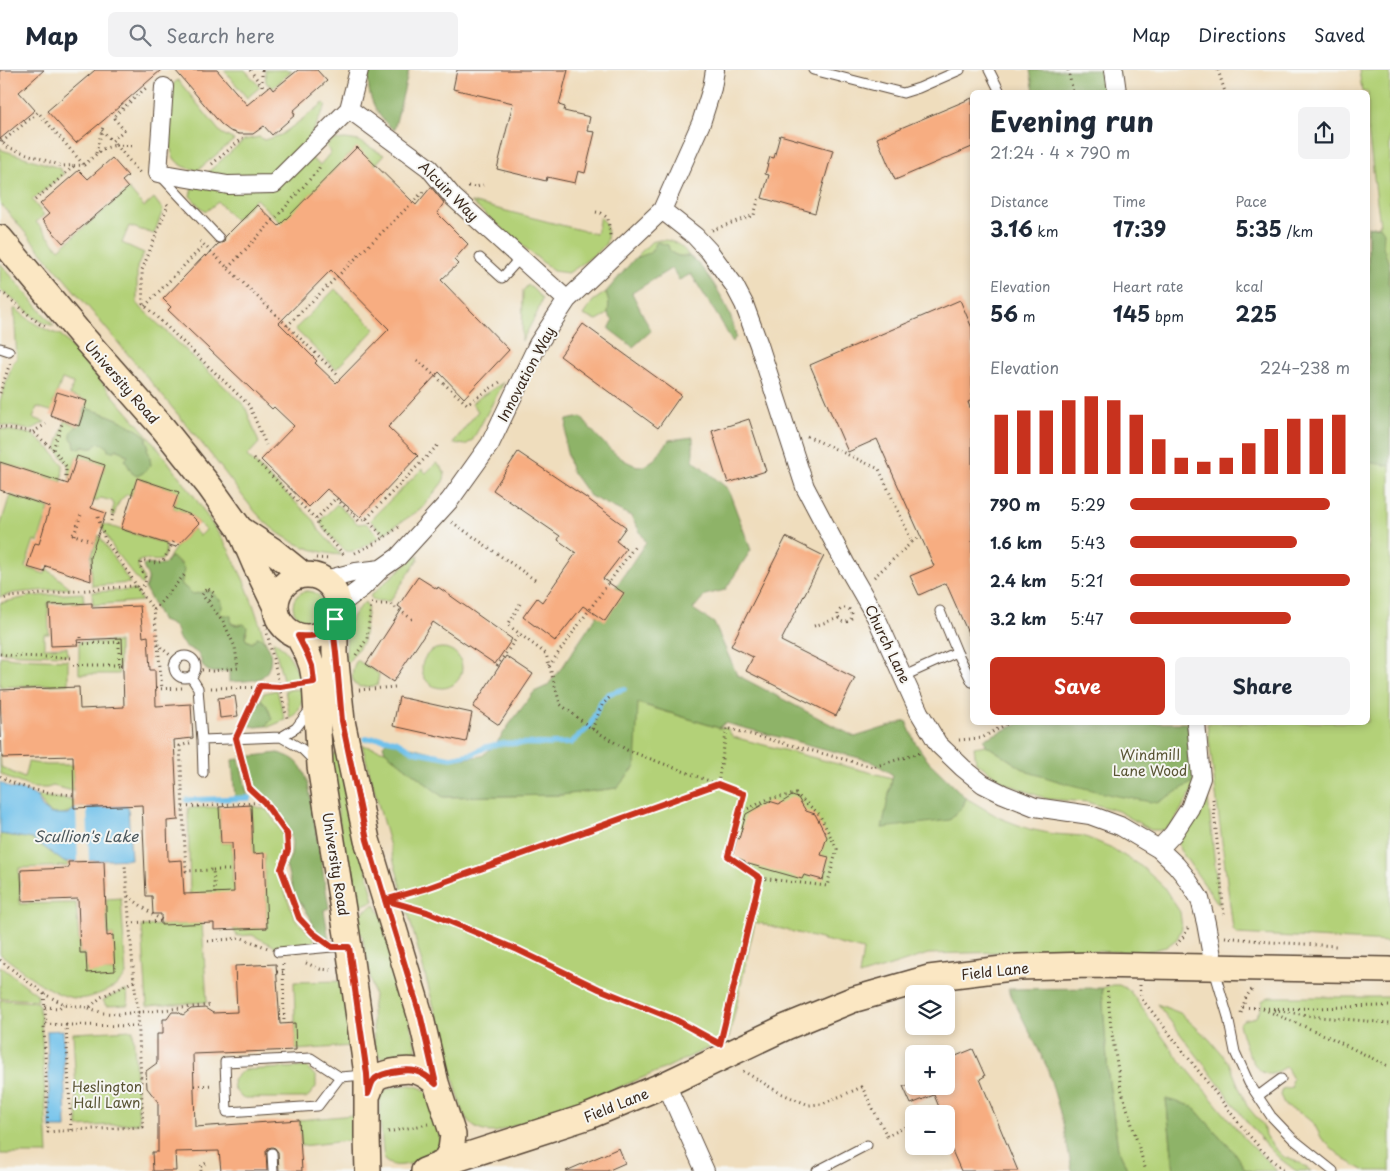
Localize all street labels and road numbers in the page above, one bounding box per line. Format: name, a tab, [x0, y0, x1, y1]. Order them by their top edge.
street label: Alcuin Way	[414, 156, 484, 226]
street label: Innovation Way	[492, 323, 560, 425]
street label: University Road	[80, 336, 164, 428]
street label: Church Lane	[860, 601, 916, 687]
street label: University Road	[317, 811, 355, 917]
street label: Field Lane	[960, 957, 1030, 985]
street label: Field Lane	[580, 1082, 652, 1128]

